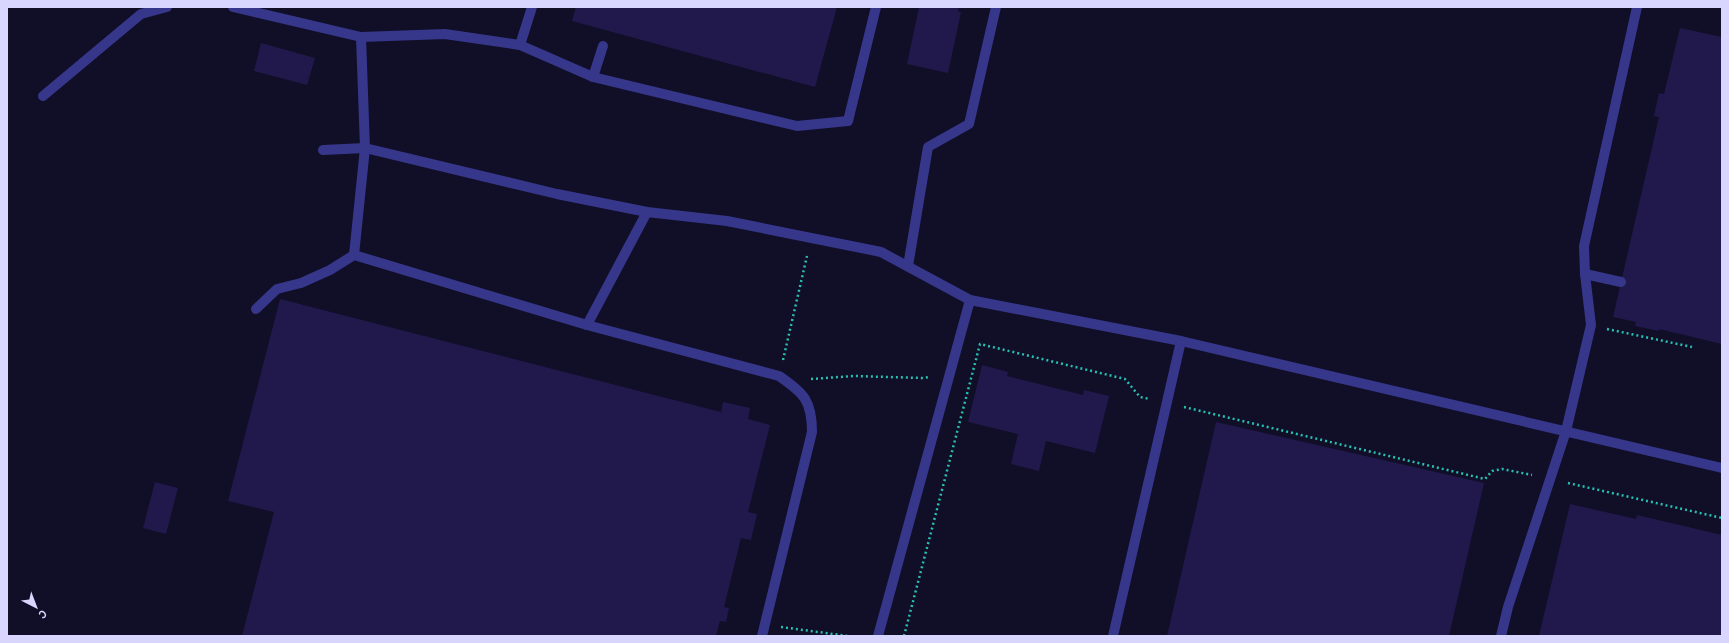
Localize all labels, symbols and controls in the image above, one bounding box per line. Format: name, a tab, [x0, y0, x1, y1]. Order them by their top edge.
north arrow	[16, 587, 56, 627]
text: С	[35, 606, 49, 621]

